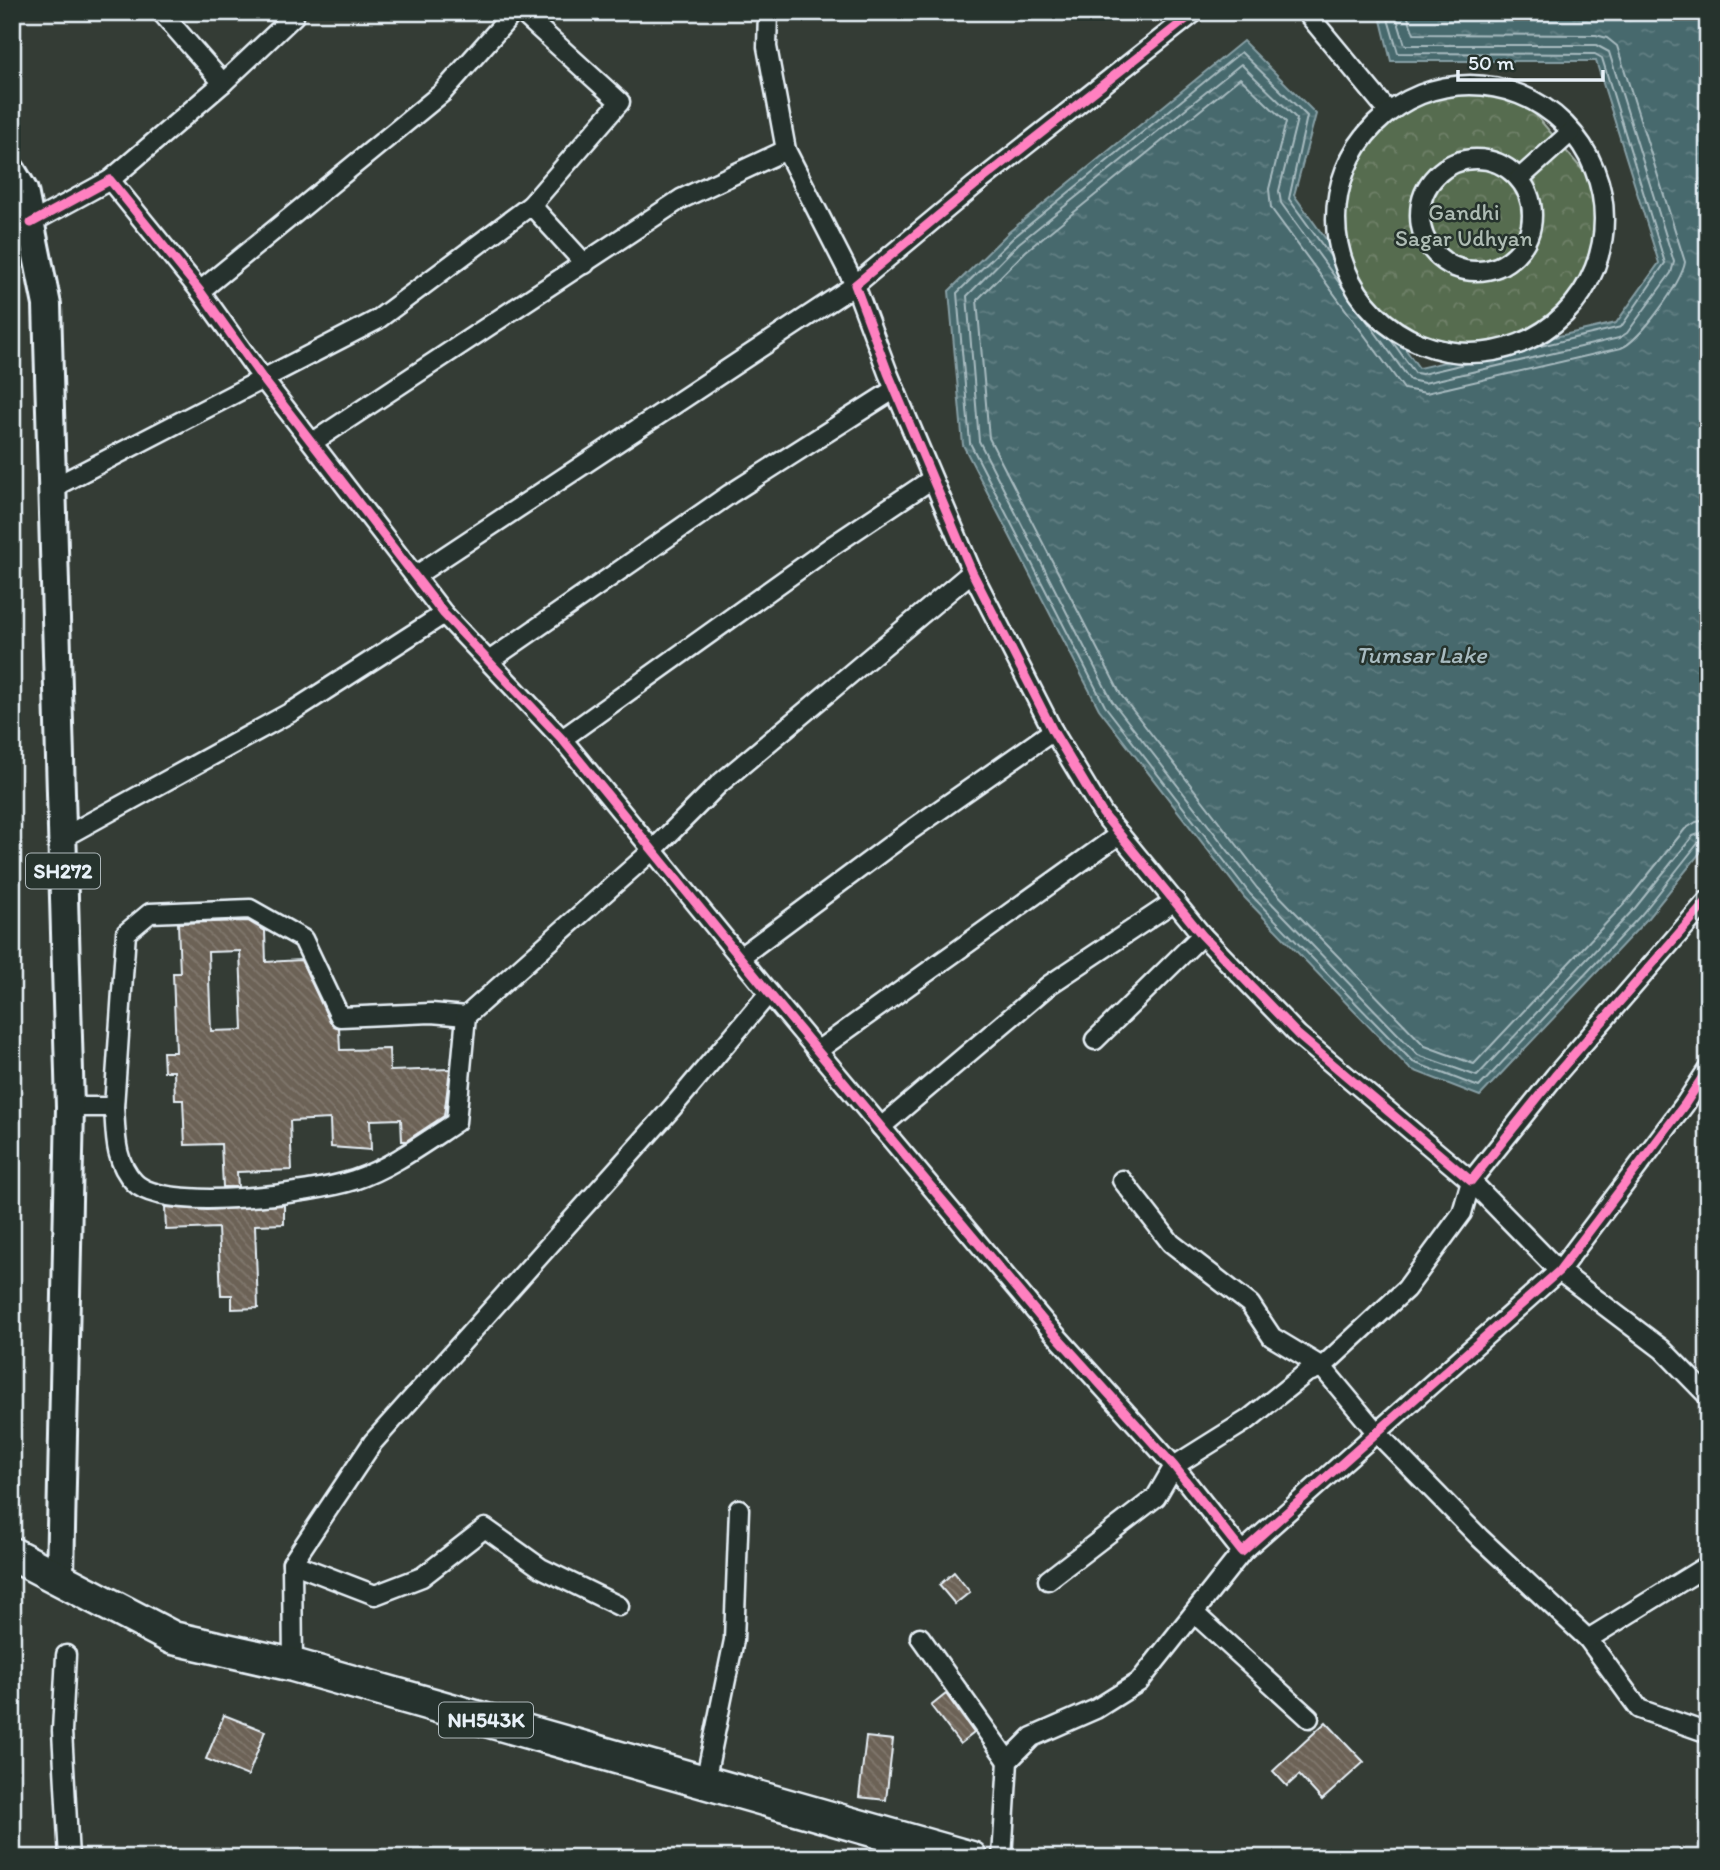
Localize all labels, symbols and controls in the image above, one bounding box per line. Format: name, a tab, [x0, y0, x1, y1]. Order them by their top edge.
scale bar	[1458, 38, 1603, 82]
text: 50 m	[1468, 50, 1515, 75]
park label: Gandhi Sagar Udhyan	[1395, 198, 1533, 252]
water label: Tumsar Lake	[1356, 640, 1488, 669]
road number: SH272	[26, 854, 100, 888]
road number: NH543K	[439, 1702, 533, 1738]

